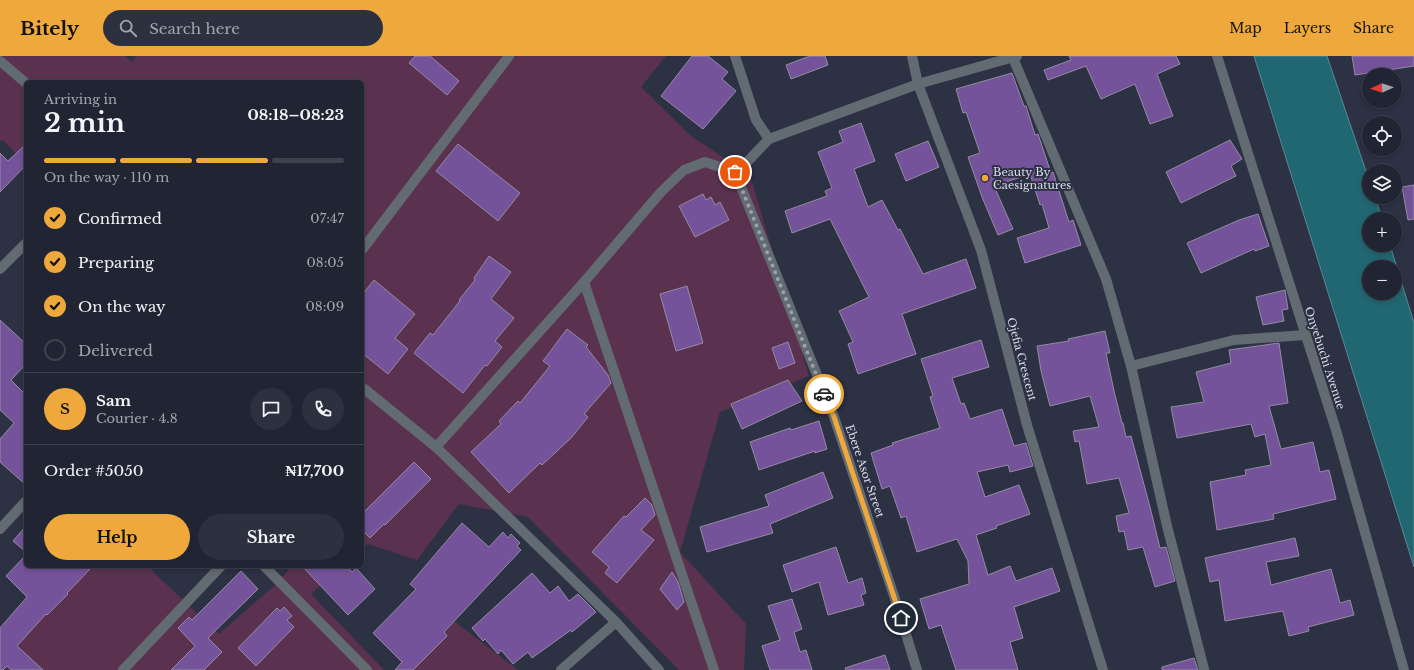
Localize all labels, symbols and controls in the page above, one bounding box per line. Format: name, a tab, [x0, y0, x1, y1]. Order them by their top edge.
search box	[103, 10, 383, 46]
text: Bitely	[20, 17, 79, 40]
icon: search	[117, 17, 139, 39]
text: Search here	[149, 19, 240, 38]
text: Map	[1229, 19, 1262, 37]
text: Layers	[1284, 19, 1331, 37]
text: Share	[1353, 19, 1394, 37]
north arrow	[1362, 68, 1402, 108]
map controls	[1362, 68, 1402, 300]
text: Arriving in	[44, 91, 117, 108]
text: 08:18–08:23	[247, 105, 344, 124]
text: 2 min	[44, 107, 125, 139]
button: locate	[1362, 116, 1402, 156]
pin	[718, 155, 752, 189]
icon: bag	[724, 161, 746, 183]
button: layers	[1362, 164, 1402, 204]
place label: Beauty By Caesignatures	[993, 165, 1071, 192]
text: On the way · 110 m	[44, 169, 169, 186]
marker: Beauty By Caesignatures	[980, 173, 990, 183]
icon: check	[44, 207, 66, 229]
text: Confirmed	[78, 209, 162, 228]
text: 07:47	[310, 210, 344, 227]
button: +	[1362, 212, 1402, 252]
icon: check	[44, 251, 66, 273]
text: Preparing	[78, 253, 154, 272]
text: 08:05	[306, 254, 344, 271]
button: −	[1362, 260, 1402, 300]
icon: check	[44, 295, 66, 317]
text: On the way	[78, 297, 166, 316]
text: 08:09	[305, 298, 344, 315]
street label: Onyebuchi Avenue	[1302, 305, 1348, 411]
street label: Ojefia Crescent	[1004, 316, 1040, 403]
text: Delivered	[78, 341, 153, 360]
courier	[804, 374, 844, 414]
icon: car	[813, 383, 835, 405]
button: chat	[250, 388, 292, 430]
button: phone	[302, 388, 344, 430]
text: Sam	[96, 391, 131, 410]
text: S	[60, 399, 70, 418]
text: Courier · 4.8	[96, 410, 178, 427]
street label: Ebere Asor Street	[843, 423, 888, 520]
text: Order #5050	[44, 461, 143, 480]
text: ₦17,700	[286, 461, 344, 480]
button: Help	[44, 514, 190, 560]
button: Share	[198, 514, 344, 560]
pin	[884, 601, 918, 635]
icon: home	[890, 607, 912, 629]

